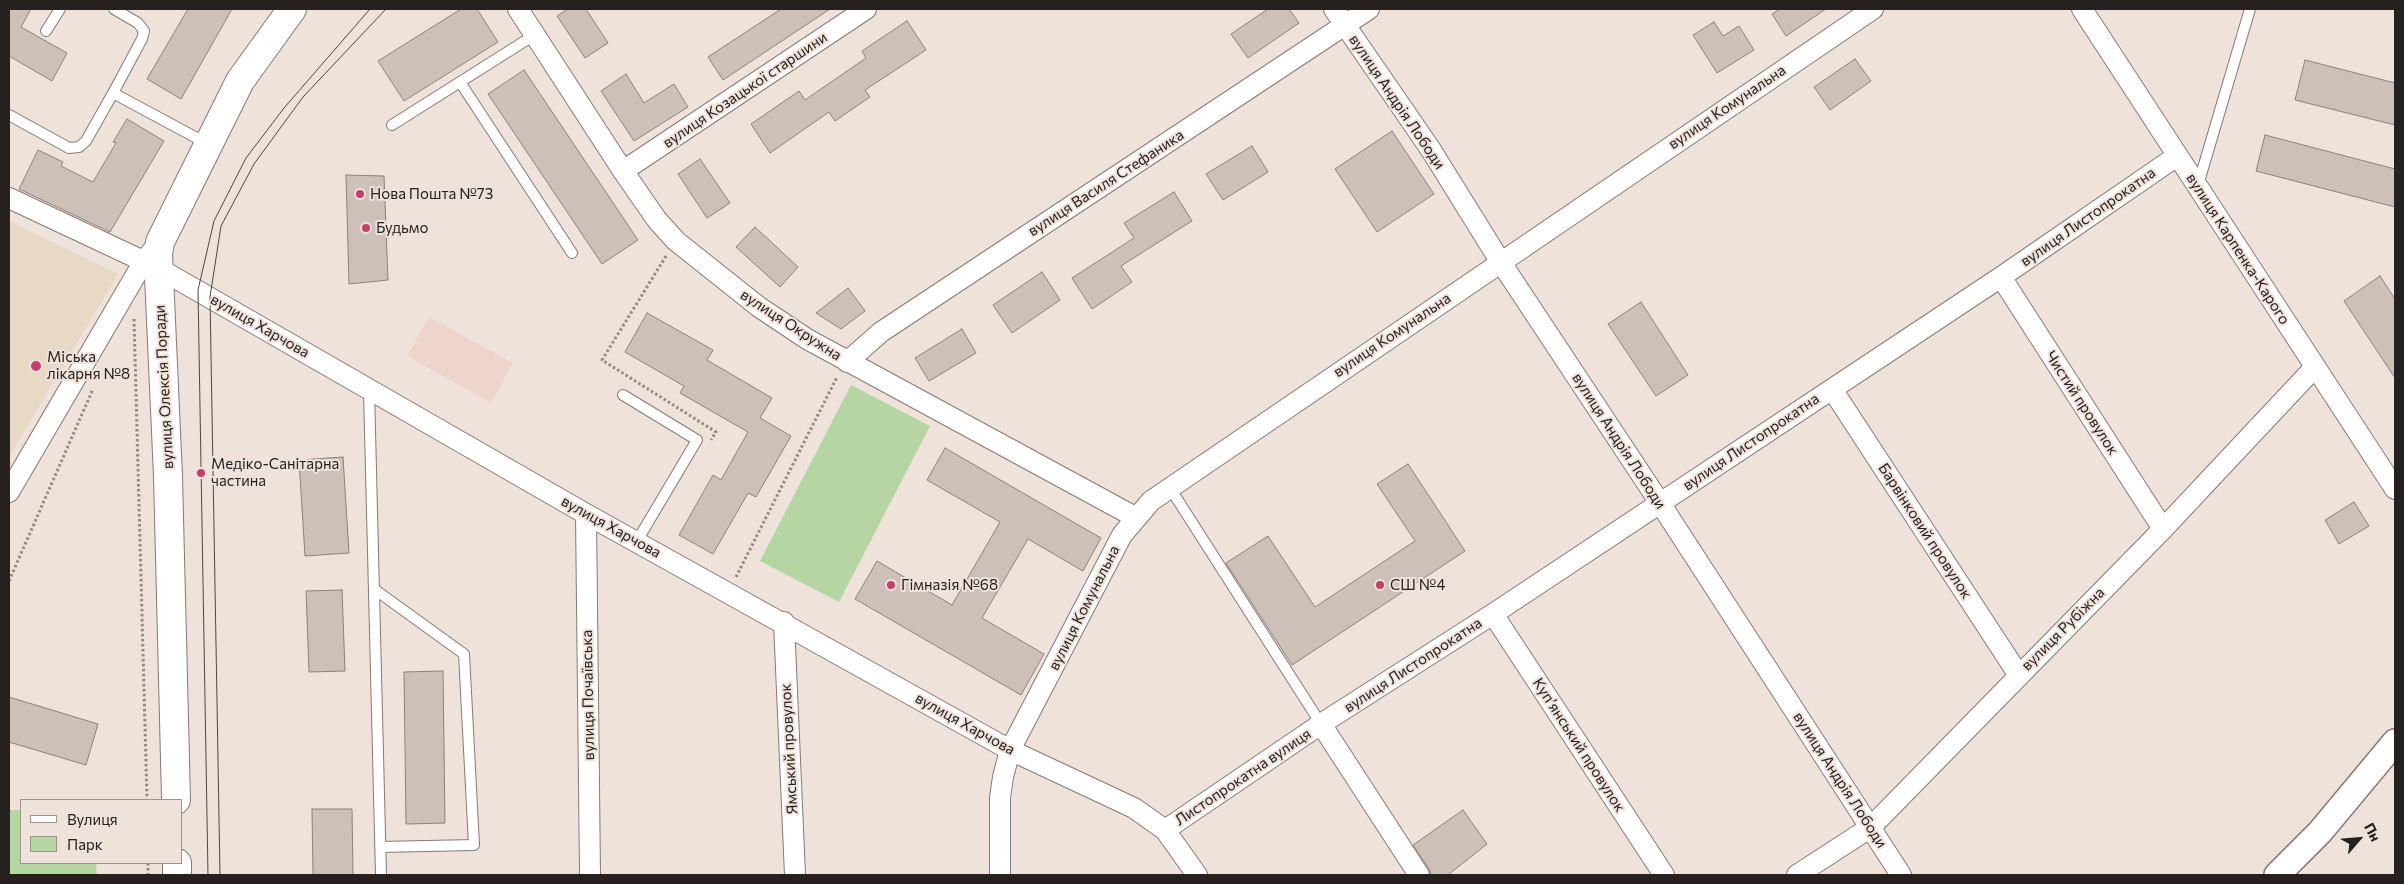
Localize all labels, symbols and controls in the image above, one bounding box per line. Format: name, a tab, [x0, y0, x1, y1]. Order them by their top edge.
street label: вулиця Козацької старшини	[659, 28, 831, 152]
street label: вулиця Андрія Лободи	[1345, 31, 1449, 173]
street label: вулиця Комунальна	[1665, 61, 1789, 153]
street label: вулиця Василя Стефаника	[1025, 126, 1187, 240]
street label: вулиця Листопрокатна	[2017, 164, 2159, 270]
street label: вулиця Карпенка-Карого	[2182, 170, 2294, 328]
place label: Нова Пошта №73	[370, 185, 493, 203]
marker: Нова Пошта №73	[354, 188, 366, 200]
place label: Будьмо	[376, 219, 428, 237]
marker: Будьмо	[360, 222, 372, 234]
street label: вулиця Окружна	[737, 286, 845, 364]
street label: вулиця Комунальна	[1330, 289, 1454, 381]
street label: вулиця Харчова	[207, 290, 313, 362]
street label: вулиця Олексія Поради	[151, 304, 177, 470]
place label: Міська лікарня №8	[47, 348, 130, 383]
street label: Чистий провулок	[2042, 348, 2122, 458]
marker: Міська лікарня №8	[29, 359, 43, 373]
street label: вулиця Андрія Лободи	[1568, 370, 1670, 512]
street label: вулиця Листопрокатна	[1679, 390, 1823, 494]
place label: Медіко-Санітарна частина	[211, 455, 339, 490]
street label: Барвінковий провулок	[1874, 460, 1976, 602]
marker: Медіко-Санітарна частина	[195, 467, 207, 479]
street label: вулиця Харчова	[558, 492, 664, 562]
street label: вулиця Комунальна	[1045, 543, 1123, 673]
place label: Гімназія №68	[901, 576, 998, 594]
place label: СШ №4	[1390, 576, 1445, 594]
marker: Гімназія №68	[885, 579, 897, 591]
marker: СШ №4	[1374, 579, 1386, 591]
street label: вулиця Рубіжна	[2018, 584, 2108, 674]
street label: вулиця Листопрокатна	[1341, 614, 1485, 716]
street label: вулиця Почаївська	[578, 630, 598, 760]
street label: Куп’янський провулок	[1529, 675, 1629, 815]
street label: Ямський провулок	[777, 683, 801, 815]
street label: вулиця Харчова	[912, 689, 1018, 759]
street label: вулиця Андрія Лободи	[1789, 709, 1891, 851]
street label: Листопрокатна вулиця	[1171, 725, 1315, 829]
legend	[20, 799, 182, 864]
text: Вулиця	[67, 810, 118, 828]
north arrow	[2334, 814, 2384, 864]
text: Пн	[2361, 820, 2385, 844]
text: Парк	[67, 835, 103, 853]

